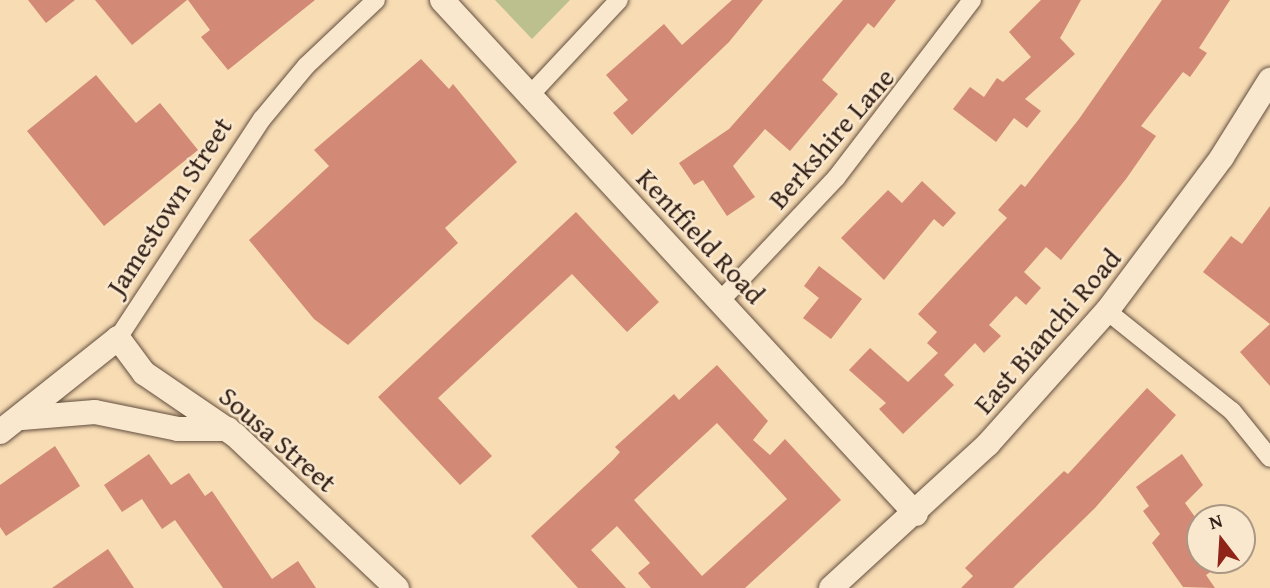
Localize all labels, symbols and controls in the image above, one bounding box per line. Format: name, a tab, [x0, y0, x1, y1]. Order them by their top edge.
street label: Berkshire Lane	[761, 61, 901, 215]
street label: Jamestown Street	[99, 111, 239, 301]
street label: Kentfield Road	[630, 161, 772, 311]
street label: East Bianchi Road	[966, 242, 1128, 420]
street label: Sousa Street	[212, 379, 344, 499]
north arrow	[1186, 504, 1256, 574]
text: N	[1205, 506, 1226, 536]

